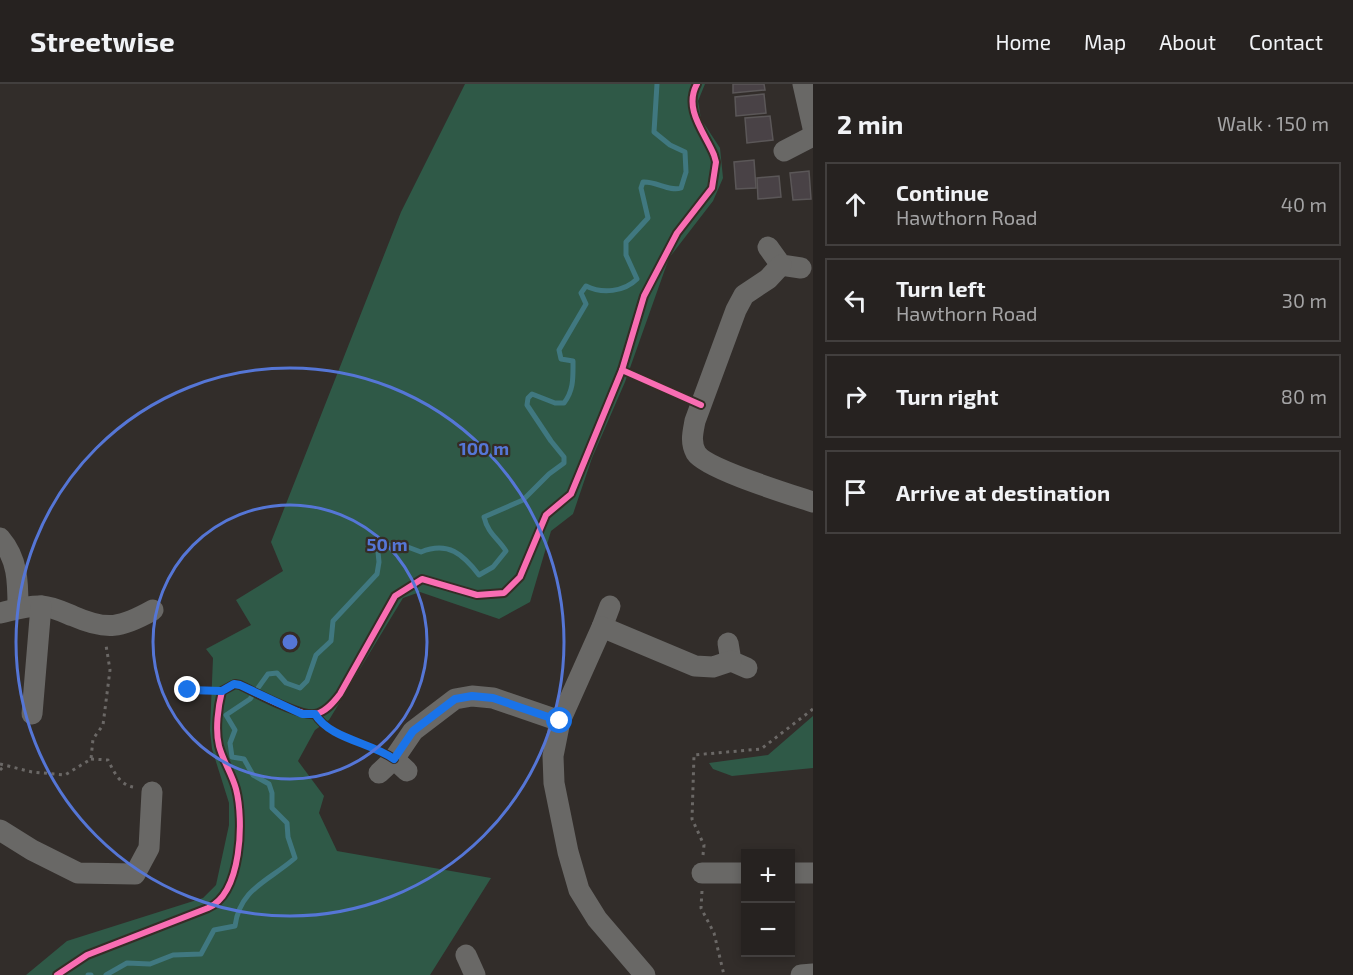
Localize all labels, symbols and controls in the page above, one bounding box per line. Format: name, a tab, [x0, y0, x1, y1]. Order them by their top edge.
text: Streetwise	[30, 24, 175, 58]
text: Home	[995, 29, 1051, 54]
text: Map	[1084, 29, 1126, 54]
text: About	[1159, 29, 1216, 54]
text: Contact	[1249, 29, 1323, 54]
text: 2 min	[837, 108, 903, 139]
text: Walk · 150 m	[1217, 111, 1329, 135]
text: Continue	[896, 179, 989, 205]
icon: ahead	[839, 188, 872, 221]
text: 40 m	[1281, 192, 1327, 216]
text: Hawthorn Road	[896, 205, 1038, 229]
text: Turn left	[896, 275, 985, 301]
icon: left	[839, 284, 872, 317]
text: 30 m	[1282, 288, 1327, 312]
text: Hawthorn Road	[896, 301, 1038, 325]
icon: right	[839, 380, 872, 413]
text: Turn right	[896, 383, 998, 409]
text: 80 m	[1281, 384, 1327, 408]
text: 100 m	[459, 437, 509, 459]
icon: arrive	[839, 476, 872, 509]
text: Arrive at destination	[896, 479, 1110, 505]
text: 50 m	[366, 533, 408, 555]
centre of rings	[280, 632, 300, 652]
route end	[174, 676, 200, 702]
route start	[546, 707, 572, 733]
map controls	[741, 849, 795, 957]
button: +	[741, 849, 795, 903]
button: −	[741, 903, 795, 957]

